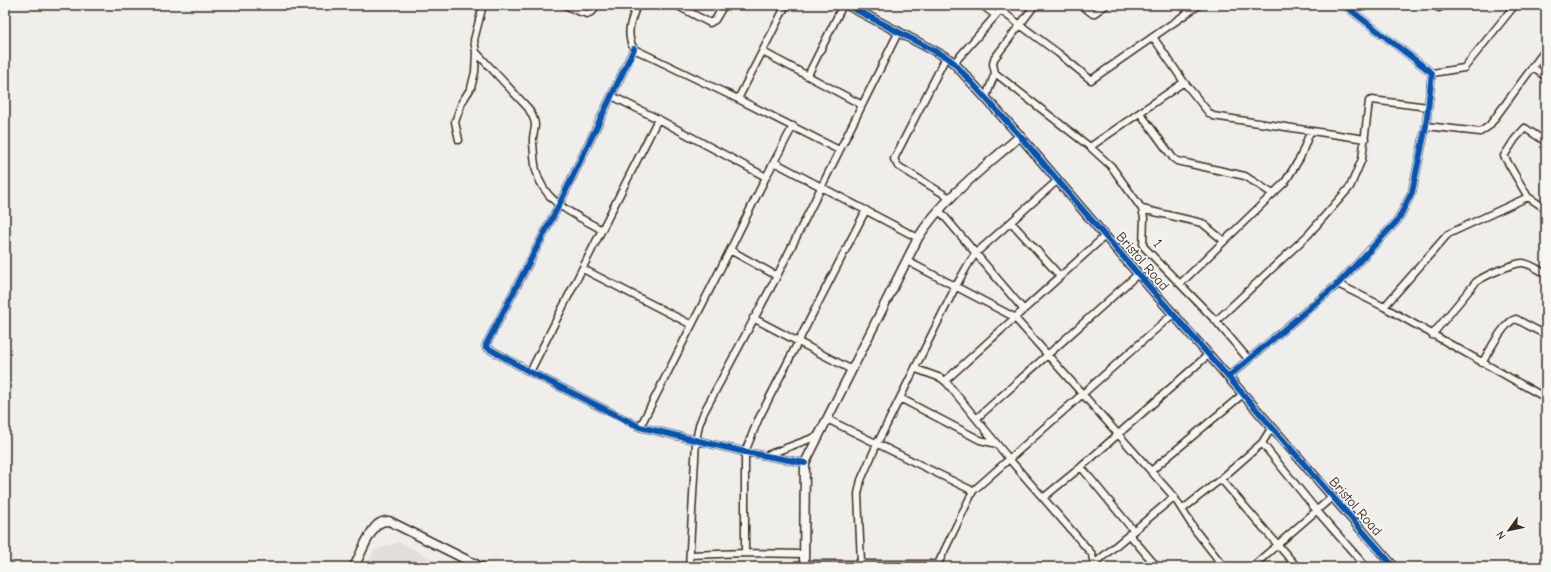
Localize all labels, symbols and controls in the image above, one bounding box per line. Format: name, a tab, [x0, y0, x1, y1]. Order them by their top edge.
street label: Bristol Road	[1113, 228, 1173, 294]
street label: 1	[1149, 236, 1166, 251]
street label: Bristol Road	[1326, 473, 1386, 539]
north arrow	[1489, 510, 1529, 550]
text: N	[1494, 529, 1508, 542]

